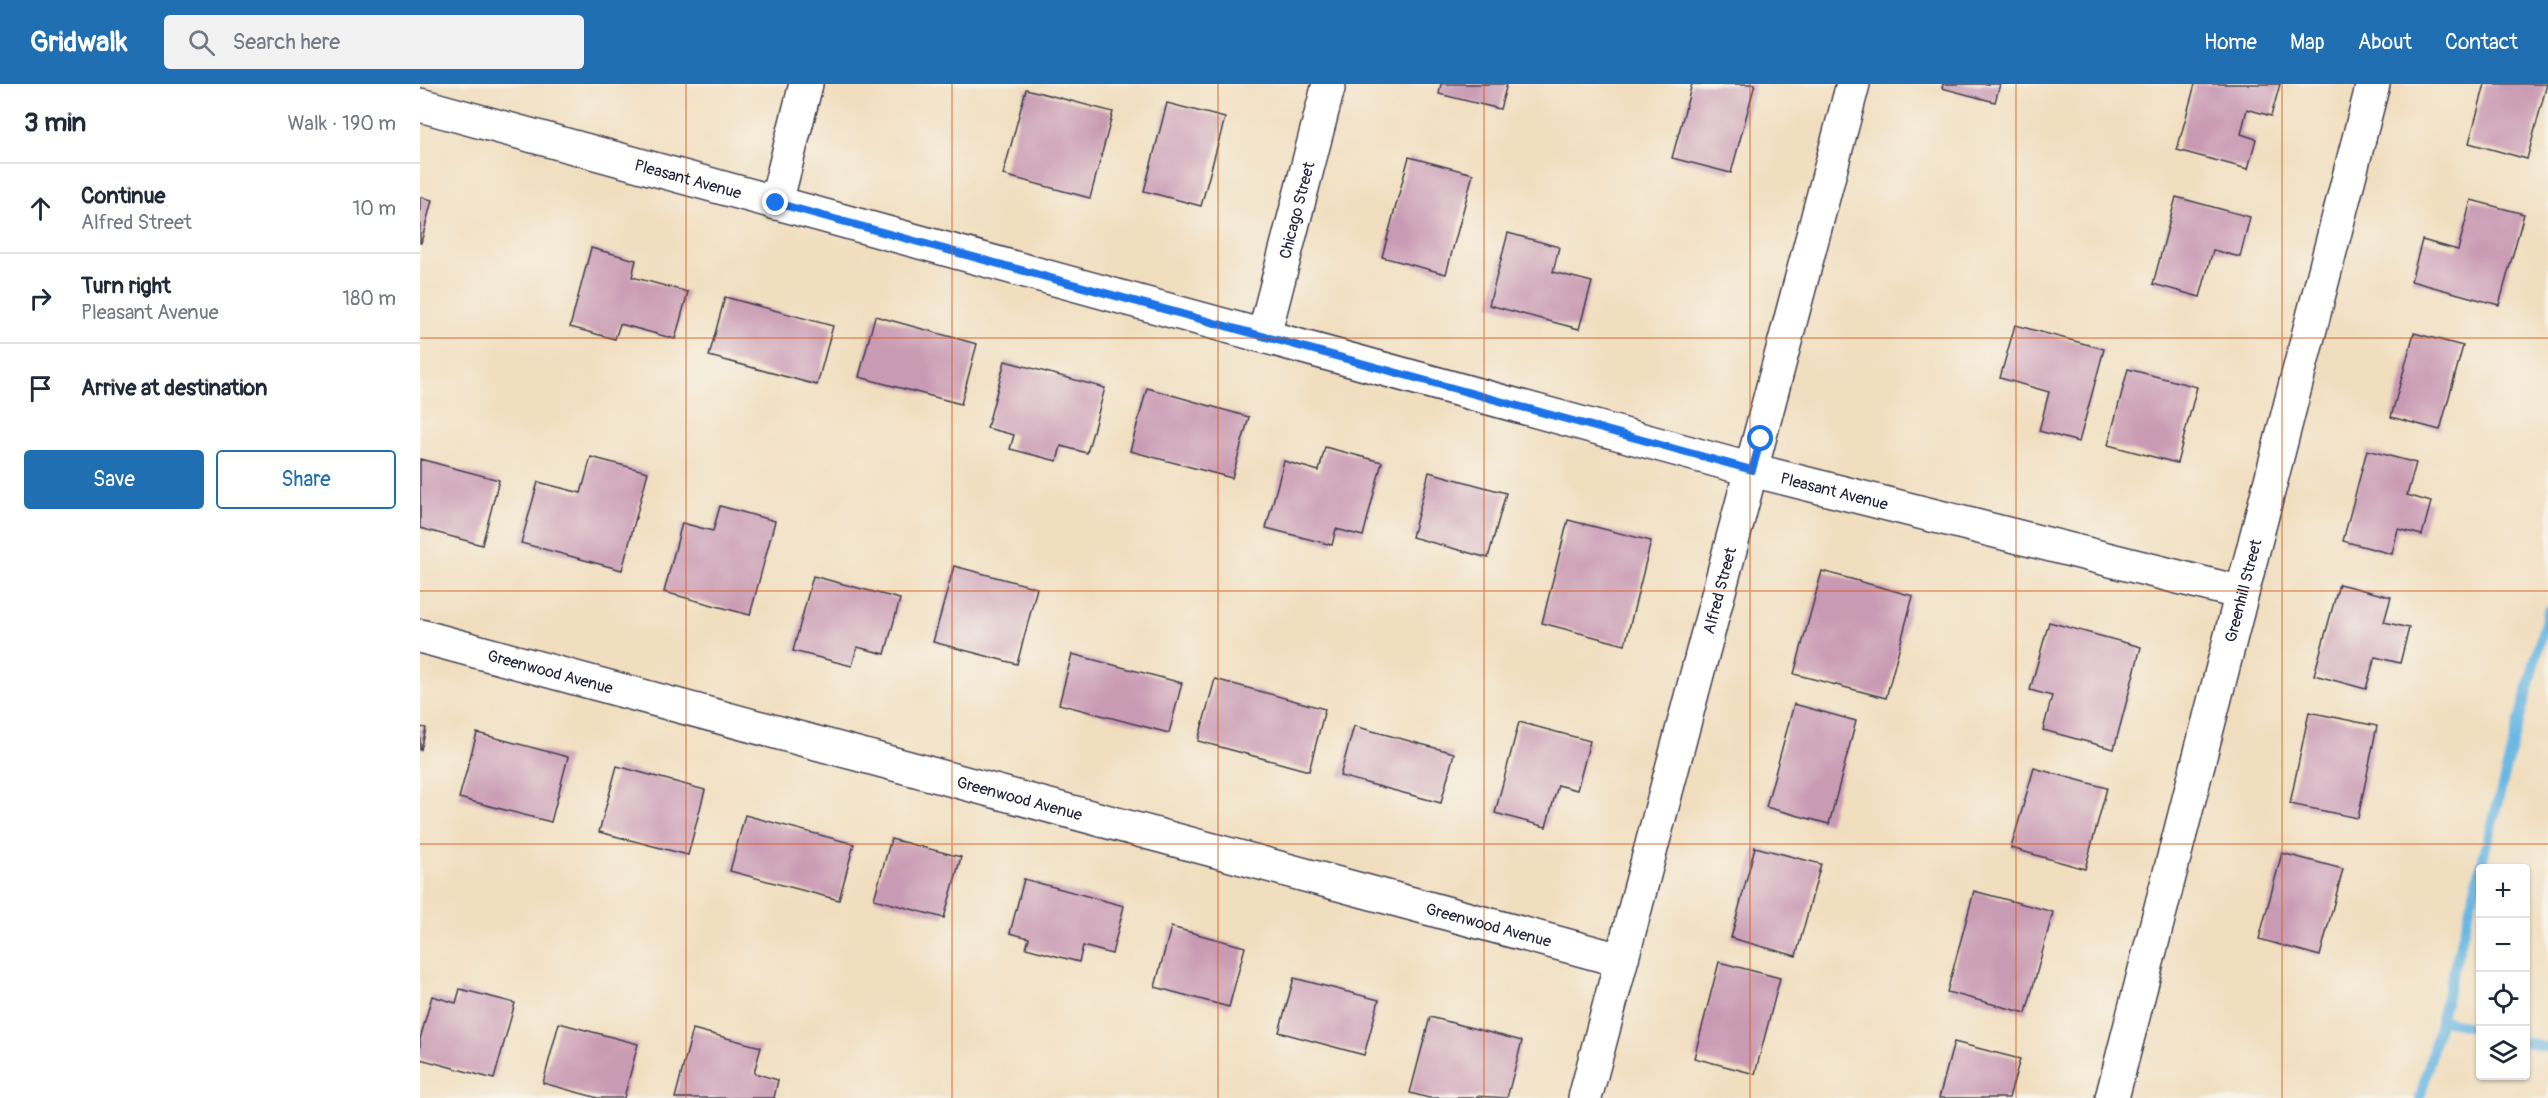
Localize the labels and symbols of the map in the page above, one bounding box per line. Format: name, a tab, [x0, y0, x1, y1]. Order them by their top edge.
street label: Pleasant Avenue	[632, 155, 744, 204]
street label: Chicago Street	[1275, 159, 1320, 261]
route end	[762, 189, 788, 215]
route start	[1747, 425, 1773, 451]
street label: Pleasant Avenue	[1778, 469, 1890, 515]
street label: Greenhill Street	[2221, 537, 2267, 644]
street label: Alfred Street	[1699, 545, 1741, 636]
street label: Greenwood Avenue	[485, 646, 615, 699]
street label: Greenwood Avenue	[954, 772, 1084, 825]
street label: Greenwood Avenue	[1424, 899, 1554, 952]

